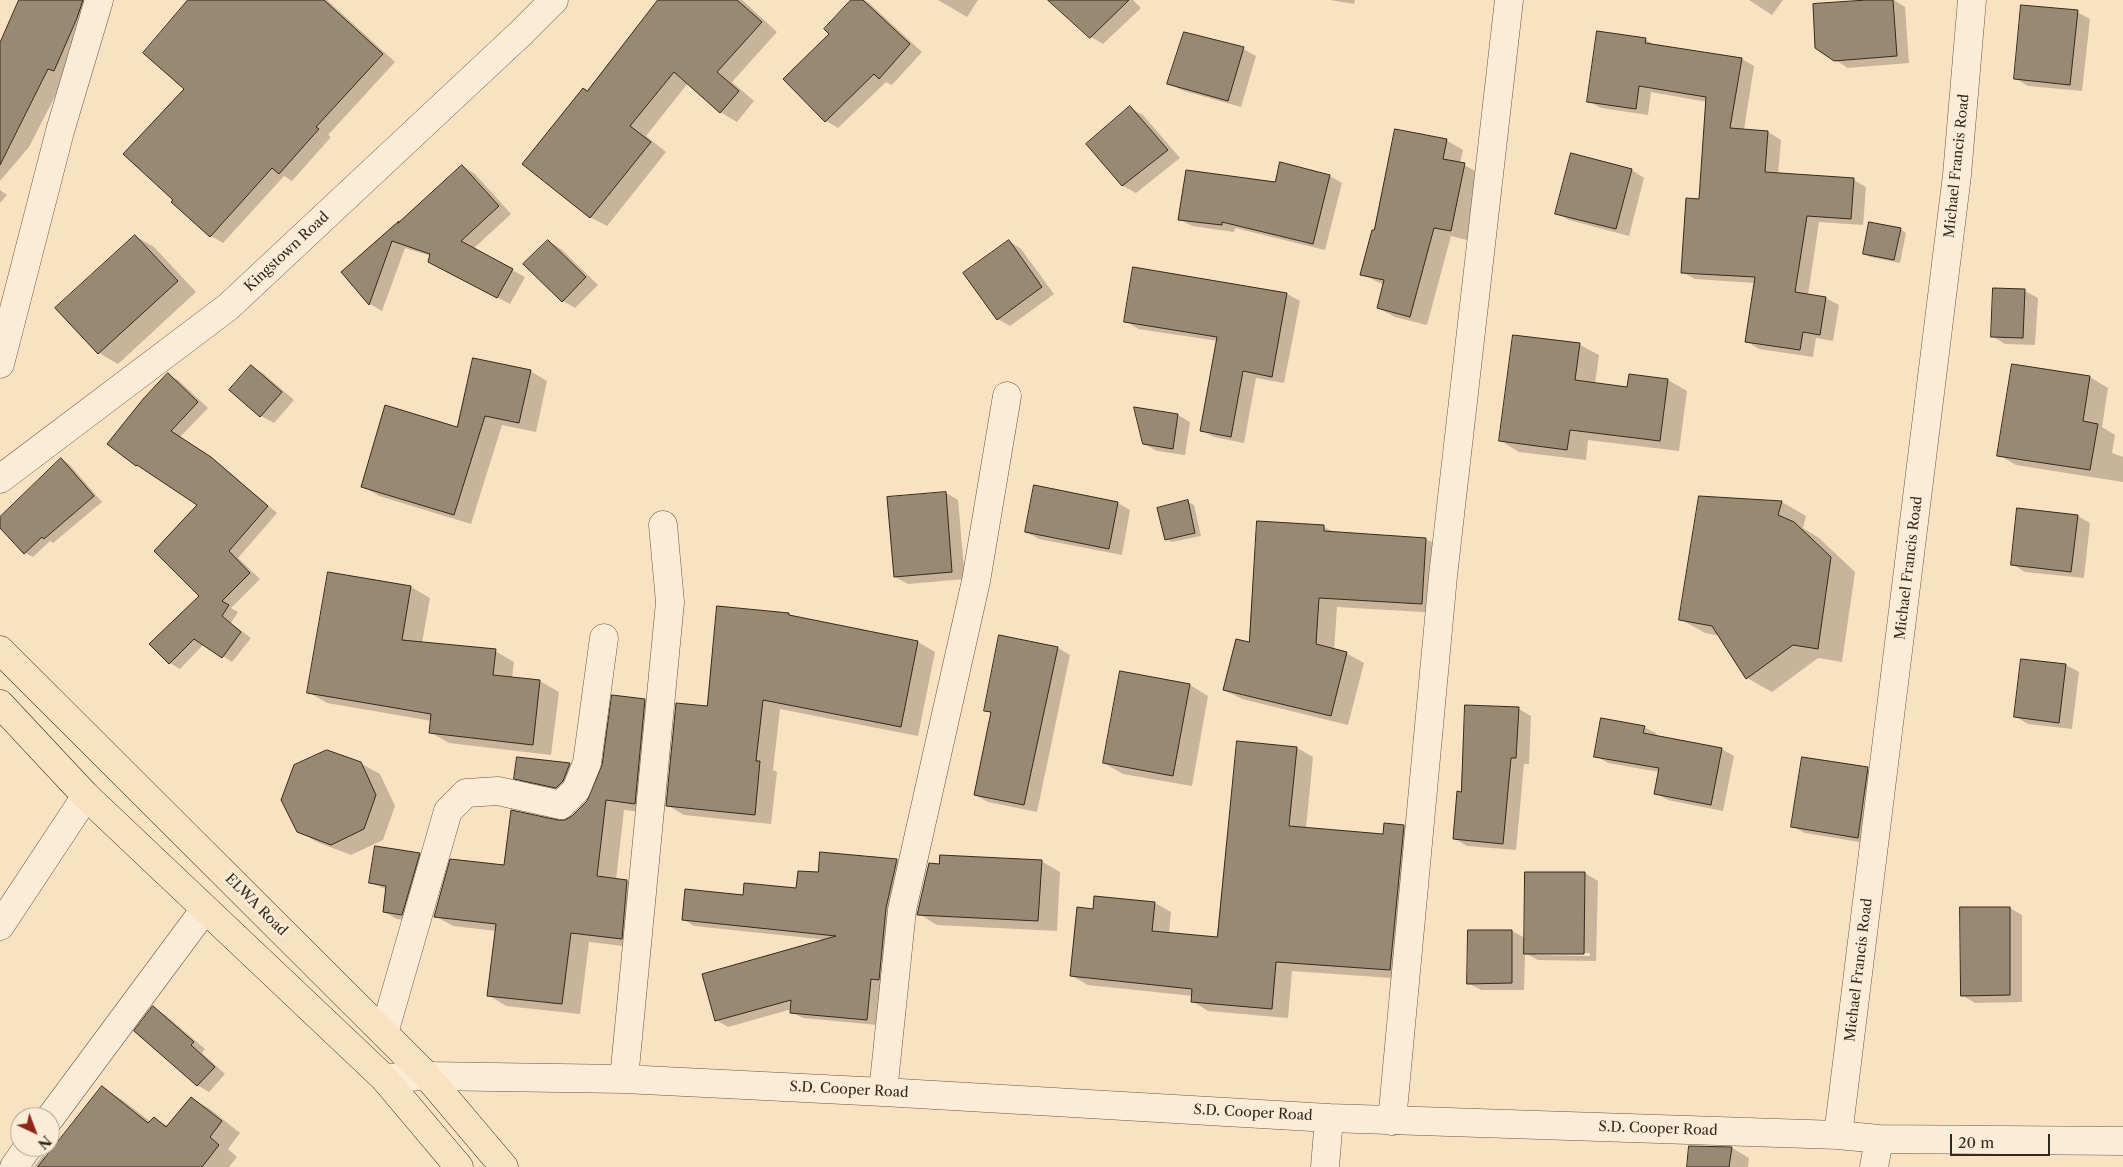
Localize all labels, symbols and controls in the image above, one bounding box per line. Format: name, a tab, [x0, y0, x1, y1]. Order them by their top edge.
street label: Michael Francis Road	[1941, 93, 1973, 239]
street label: Kingstown Road	[241, 209, 333, 295]
street label: Michael Francis Road	[1892, 495, 1926, 641]
street label: ELWA Road	[222, 871, 290, 939]
street label: Michael Francis Road	[1842, 897, 1876, 1043]
street label: S.D. Cooper Road	[789, 1078, 909, 1102]
street label: S.D. Cooper Road	[1193, 1101, 1313, 1125]
north arrow	[10, 1107, 60, 1157]
street label: S.D. Cooper Road	[1598, 1119, 1718, 1139]
scale bar	[1953, 1124, 2053, 1156]
text: N	[34, 1132, 55, 1153]
text: 20 m	[1958, 1133, 1994, 1152]

